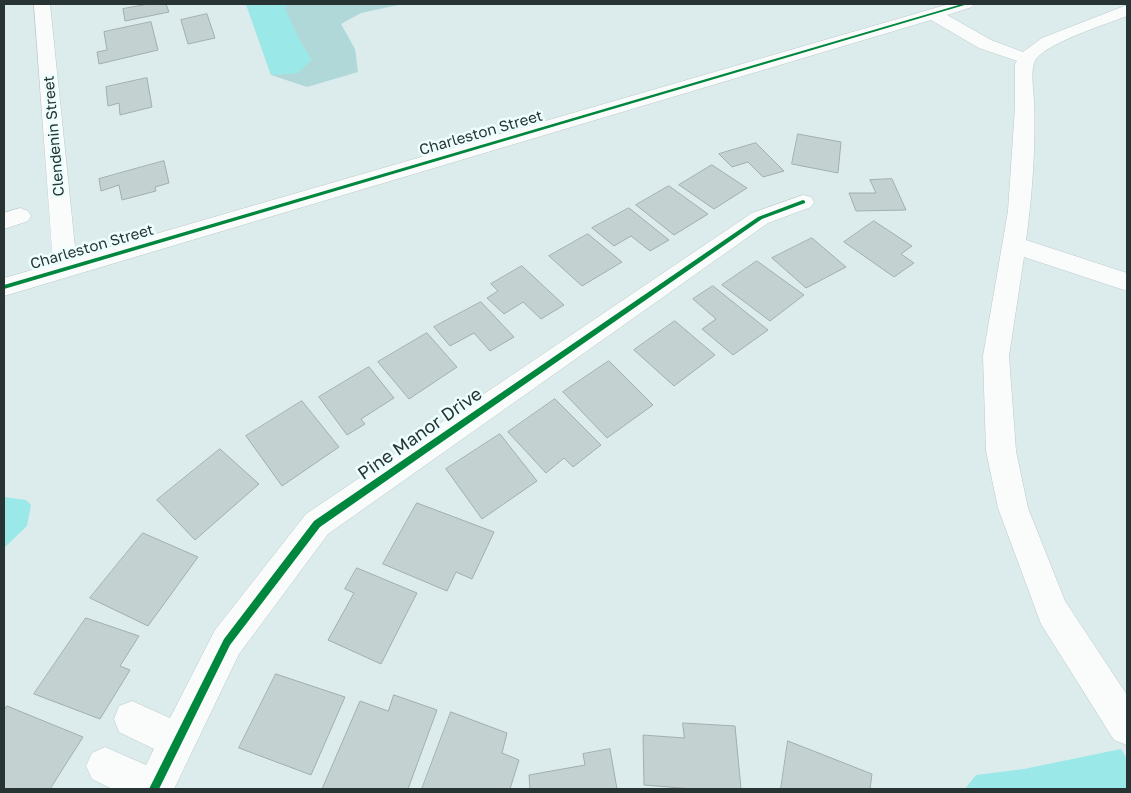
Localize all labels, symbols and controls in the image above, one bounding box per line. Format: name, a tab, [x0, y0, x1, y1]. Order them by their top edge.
street label: Clendenin Street	[40, 75, 68, 197]
street label: Charleston Street	[417, 107, 545, 159]
street label: Charleston Street	[28, 221, 156, 273]
street label: Pine Manor Drive	[354, 383, 486, 485]

